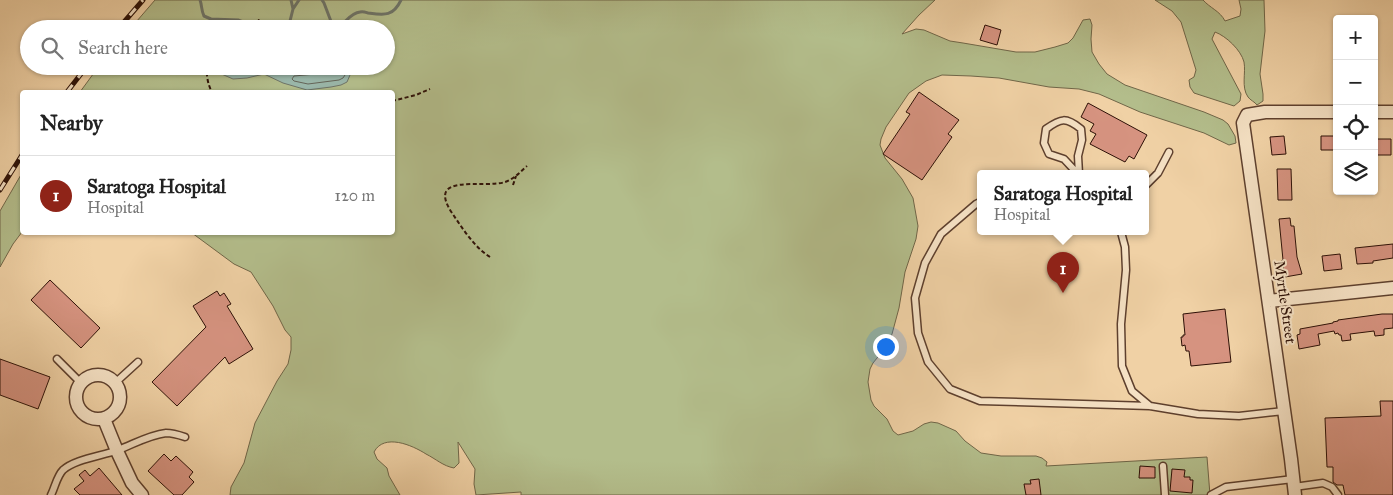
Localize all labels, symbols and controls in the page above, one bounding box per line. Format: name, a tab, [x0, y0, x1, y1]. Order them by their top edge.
map controls	[1333, 15, 1378, 195]
button: +	[1333, 15, 1378, 60]
search box	[20, 20, 395, 75]
icon: search	[38, 34, 66, 62]
text: Search here	[78, 36, 168, 59]
button: −	[1333, 60, 1378, 105]
button: locate	[1333, 105, 1378, 150]
text: Nearby	[40, 110, 103, 136]
button: layers	[1333, 150, 1378, 195]
popup	[977, 170, 1149, 235]
text: Saratoga Hospital	[87, 175, 226, 198]
text: Saratoga Hospital	[994, 182, 1132, 205]
text: 1	[53, 186, 59, 205]
text: 120 m	[335, 186, 375, 205]
text: Hospital	[87, 198, 144, 217]
text: Hospital	[994, 205, 1050, 224]
pin: 1	[1047, 252, 1079, 293]
street label: Myrtle Street	[1270, 259, 1300, 345]
your location	[873, 334, 899, 360]

